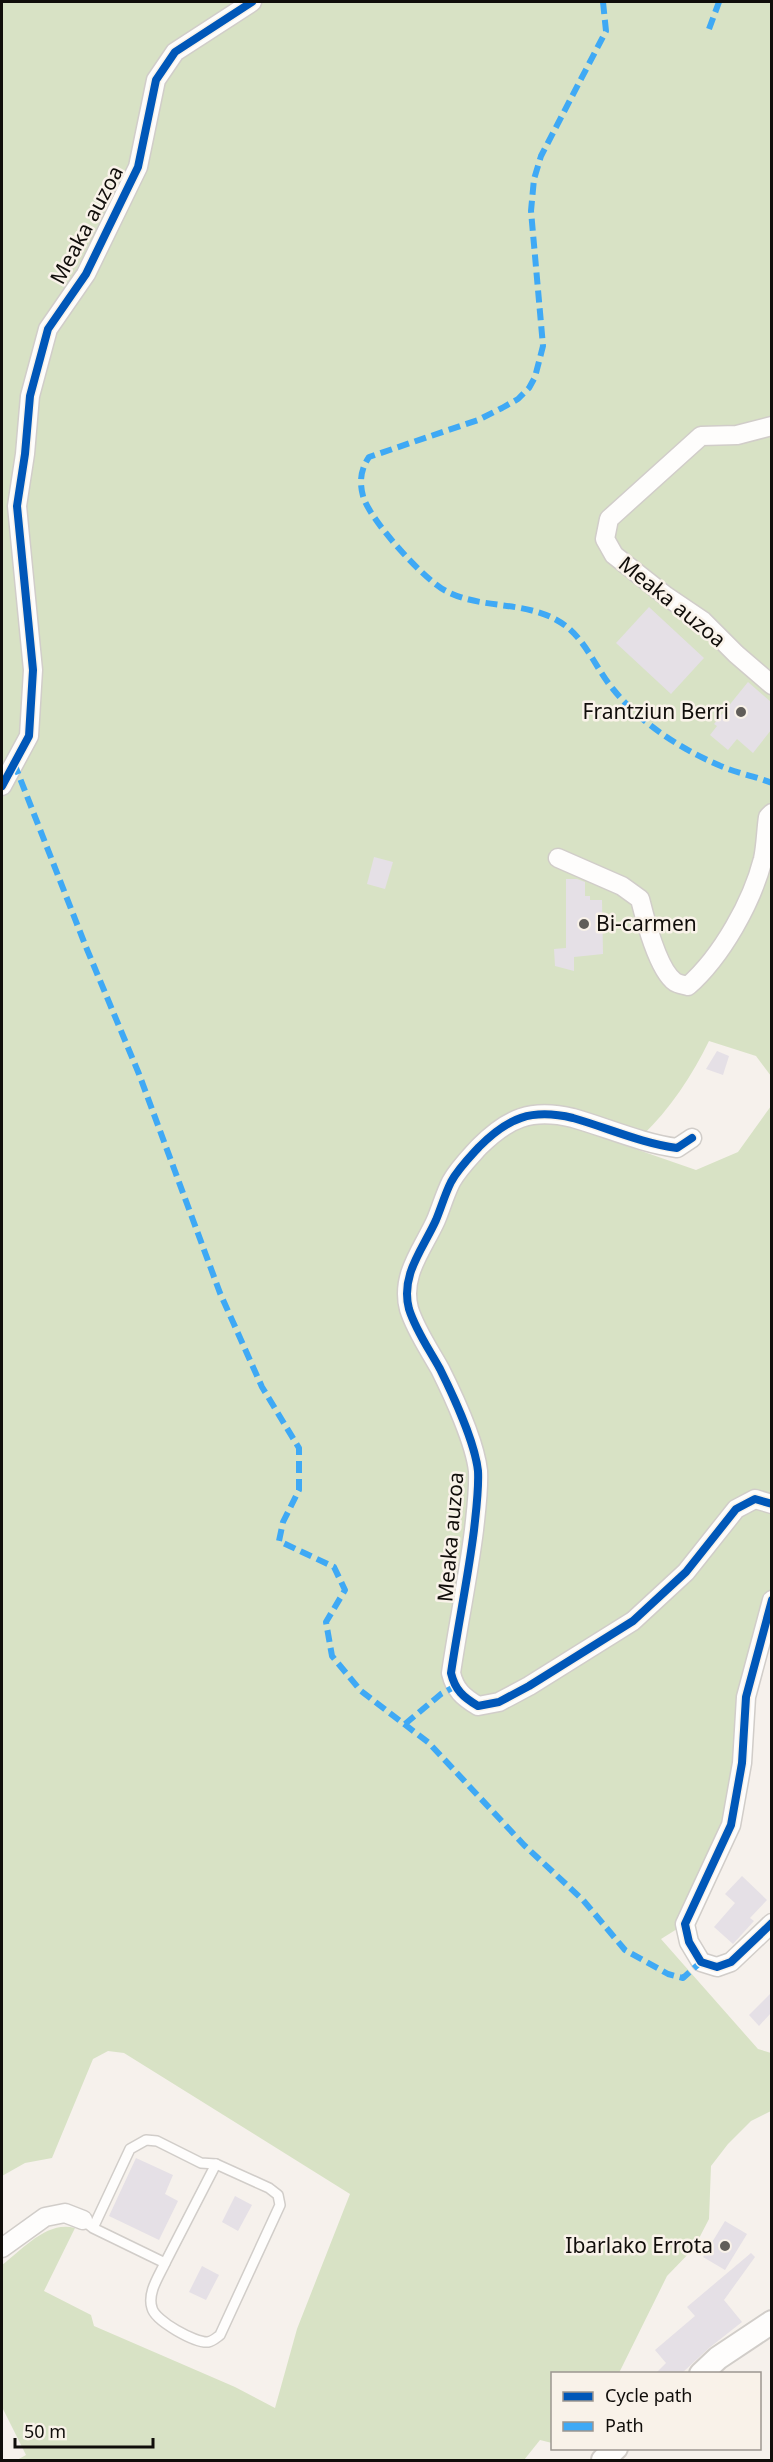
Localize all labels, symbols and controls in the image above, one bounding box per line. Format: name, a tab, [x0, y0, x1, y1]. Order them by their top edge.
street label: Meaka auzoa	[43, 160, 129, 289]
street label: Meaka auzoa	[613, 549, 732, 653]
place label: Frantziun Berri	[583, 697, 729, 725]
marker: Frantziun Berri	[734, 705, 748, 719]
place label: Bi-carmen	[596, 909, 697, 937]
marker: Bi-carmen	[577, 917, 591, 931]
street label: Meaka auzoa	[430, 1471, 470, 1603]
place label: Ibarlako Errota	[565, 2231, 713, 2259]
marker: Ibarlako Errota	[718, 2239, 732, 2253]
legend	[551, 2372, 761, 2450]
text: Cycle path	[605, 2383, 692, 2407]
scale bar	[15, 2411, 153, 2449]
text: Path	[605, 2413, 644, 2437]
text: 50 m	[24, 2419, 66, 2443]

